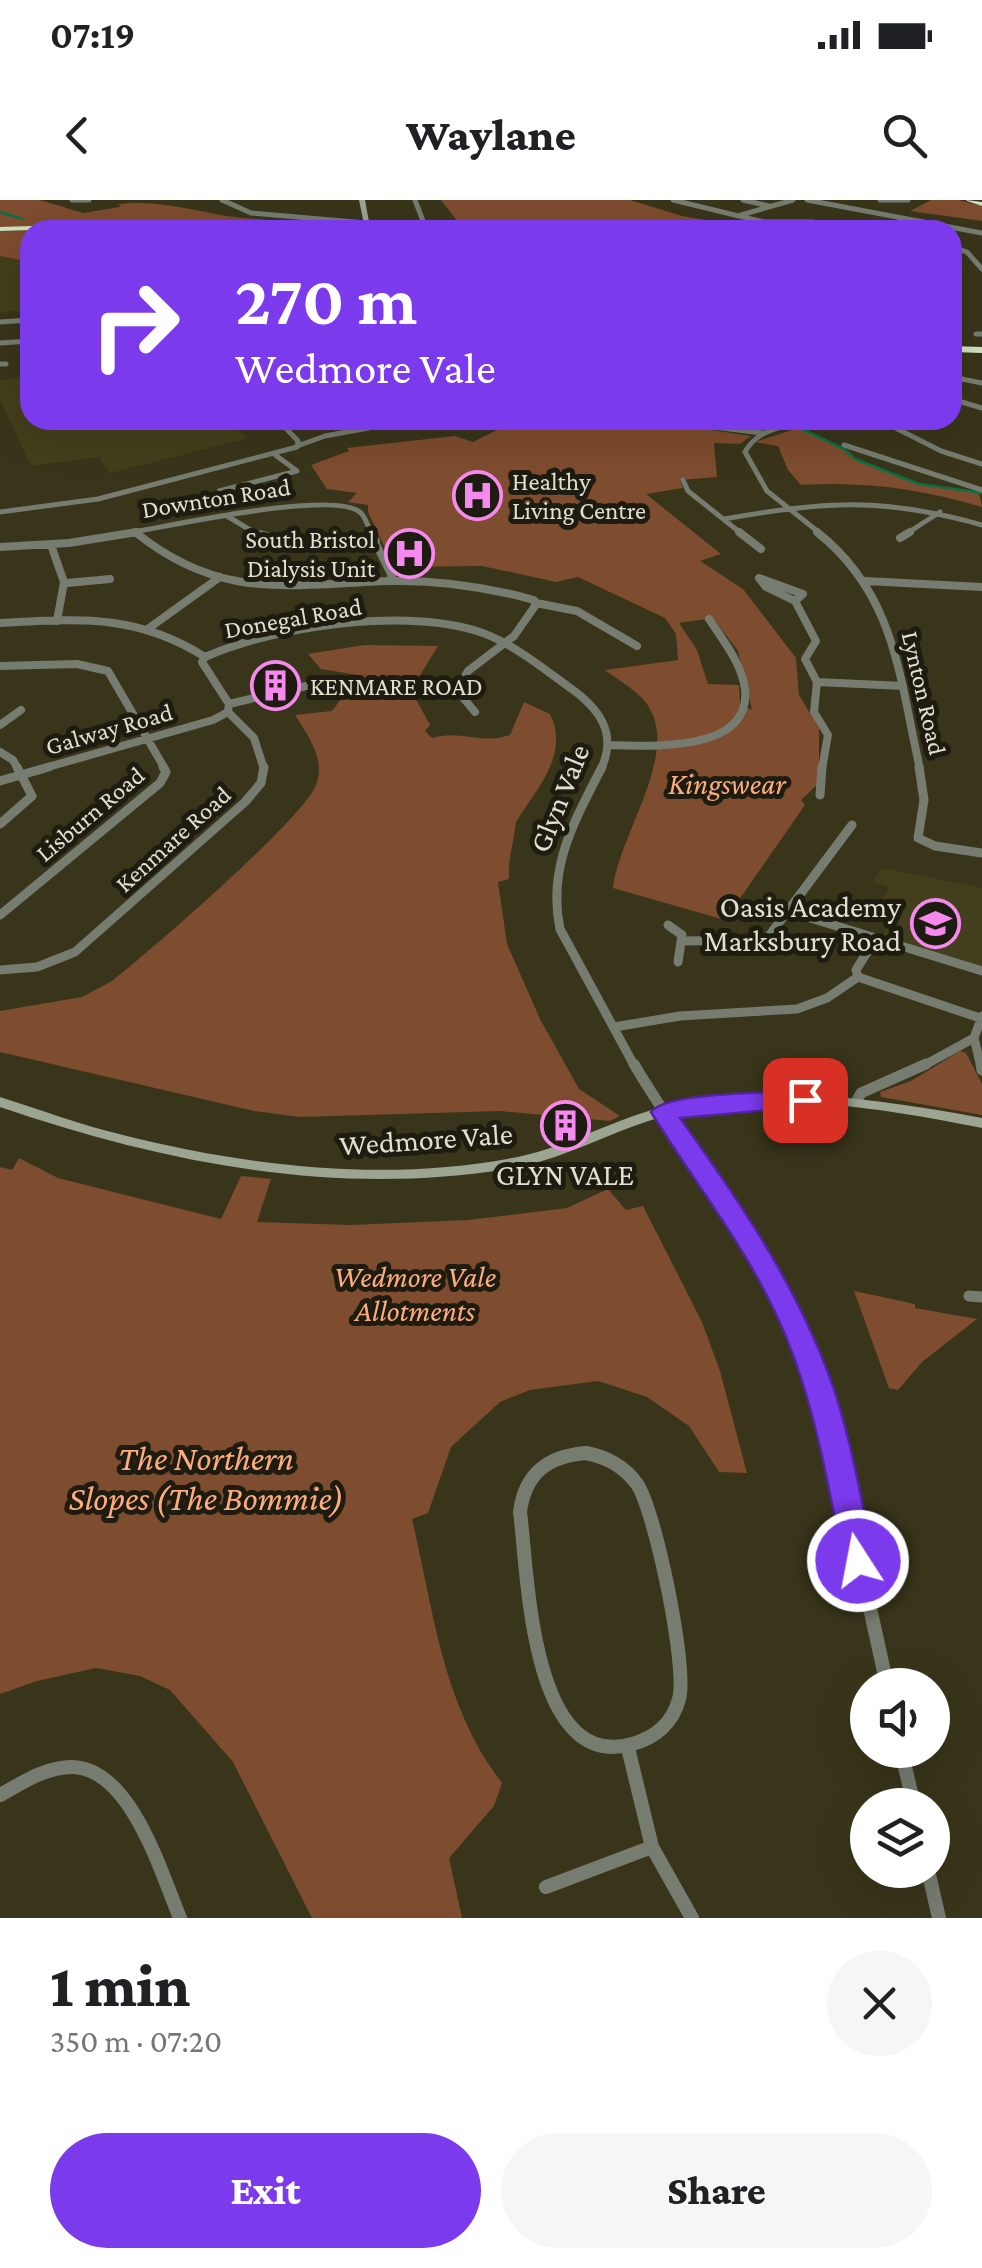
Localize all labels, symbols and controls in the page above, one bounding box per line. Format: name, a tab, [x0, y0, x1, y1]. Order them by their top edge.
text: 07:19	[50, 14, 135, 56]
icon: back	[50, 108, 105, 163]
icon: search	[877, 108, 932, 163]
text: Waylane	[406, 110, 576, 160]
icon: right	[70, 260, 200, 390]
text: 270 m	[235, 261, 417, 339]
text: Wedmore Vale	[235, 343, 496, 393]
place label: Healthy Living Centre	[512, 468, 646, 525]
hospital icon: Healthy Living Centre	[451, 469, 503, 521]
street label: Downton Road	[140, 473, 292, 523]
place label: South Bristol Dialysis Unit	[245, 526, 376, 583]
hospital icon: South Bristol Dialysis Unit	[384, 527, 436, 579]
street label: Donegal Road	[222, 593, 364, 644]
street label: Lynton Road	[896, 628, 951, 758]
building icon: KENMARE ROAD	[249, 660, 301, 712]
place label: KENMARE ROAD	[310, 673, 483, 700]
street label: Galway Road	[43, 698, 176, 761]
street label: Glyn Vale	[522, 739, 596, 857]
street label: Lisburn Road	[31, 761, 149, 867]
park label: Kingswear	[668, 767, 787, 801]
street label: Kenmare Road	[110, 781, 236, 897]
place label: Oasis Academy Marksbury Road	[704, 890, 901, 958]
school or university icon: Oasis Academy Marksbury Road	[910, 897, 962, 949]
pin	[763, 1058, 848, 1143]
icon: arrive	[778, 1073, 833, 1128]
building icon: GLYN VALE	[539, 1099, 591, 1151]
street label: Wedmore Vale	[338, 1116, 514, 1162]
place label: GLYN VALE	[496, 1158, 634, 1191]
park label: Wedmore Vale Allotments	[334, 1260, 496, 1327]
park label: The Northern Slopes (The Bommie)	[68, 1439, 344, 1518]
position arrow	[806, 1509, 910, 1613]
map controls	[850, 1668, 950, 1888]
button: sound	[850, 1668, 950, 1768]
button: layers	[850, 1788, 950, 1888]
button: close	[827, 1951, 932, 2056]
text: 1 min	[50, 1952, 190, 2019]
text: 350 m · 07:20	[50, 2023, 222, 2059]
button: Exit	[50, 2133, 481, 2248]
button: Share	[501, 2133, 932, 2248]

